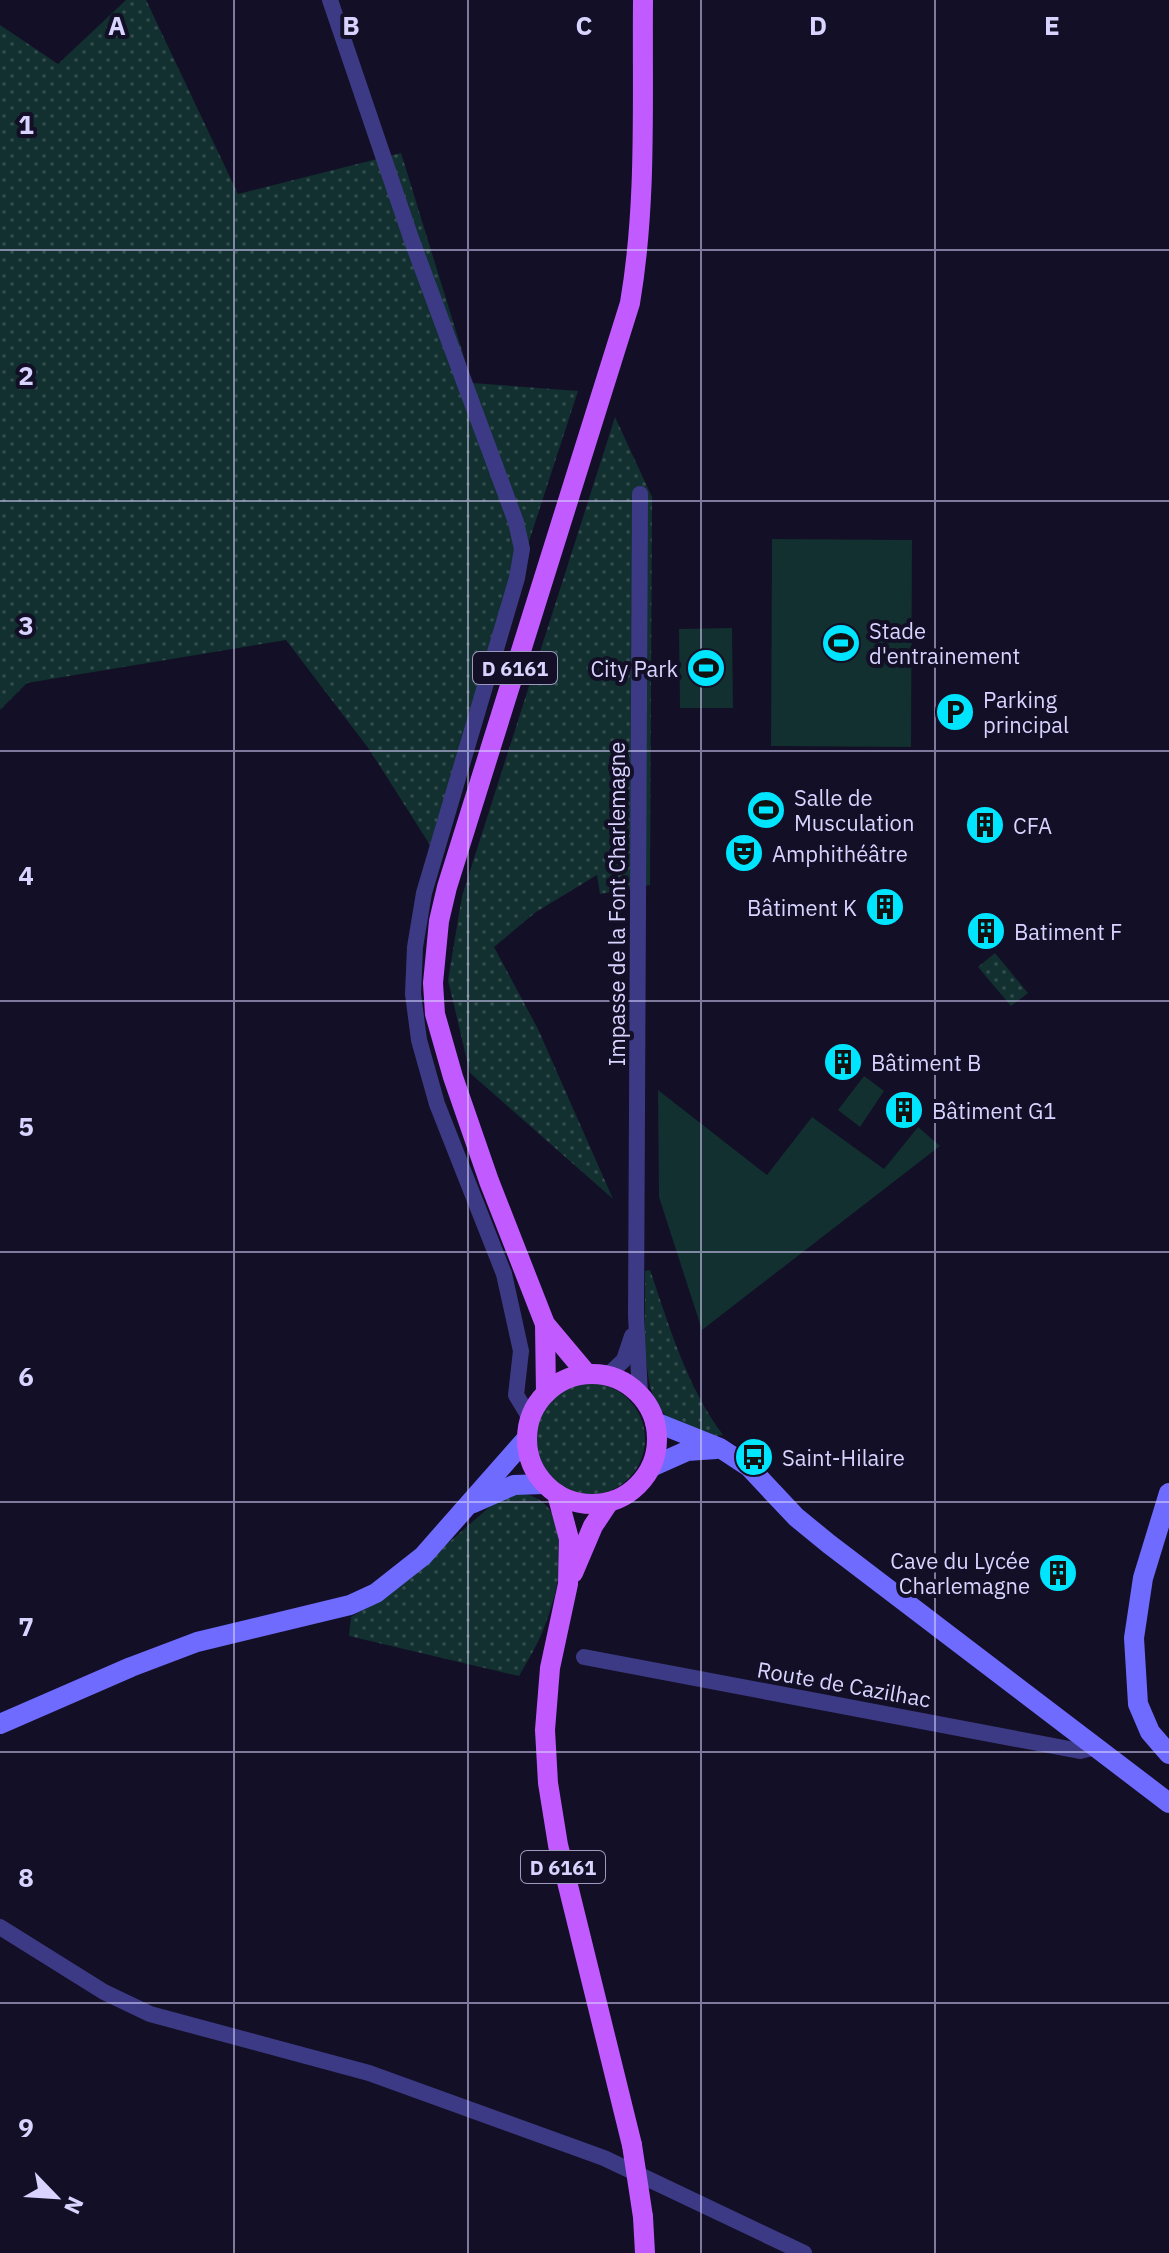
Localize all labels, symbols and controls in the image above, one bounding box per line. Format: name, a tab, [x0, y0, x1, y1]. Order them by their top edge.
text: A	[108, 8, 126, 42]
text: B	[342, 8, 360, 42]
text: C	[576, 8, 593, 42]
text: D	[809, 8, 827, 42]
text: E	[1044, 8, 1060, 42]
text: 1	[18, 107, 34, 141]
text: 2	[18, 358, 34, 392]
text: 3	[18, 608, 34, 642]
place label: Stade d'entrainement	[869, 616, 1020, 670]
sports icon: Stade d'entrainement	[820, 622, 862, 664]
sports icon: City Park	[685, 647, 727, 689]
road number: D 6161	[473, 652, 557, 684]
place label: City Park	[590, 654, 678, 683]
place label: Parking principal	[983, 685, 1069, 739]
parking icon: Parking principal	[934, 691, 976, 733]
street label: Impasse de la Font Charlemagne	[602, 742, 631, 1066]
place label: Salle de Musculation	[794, 783, 914, 837]
sports icon: Salle de Musculation	[745, 789, 787, 831]
building icon: CFA	[964, 804, 1006, 846]
place label: CFA	[1013, 811, 1052, 840]
theatre icon: Amphithéâtre	[723, 832, 765, 874]
place label: Amphithéâtre	[772, 839, 908, 868]
text: 4	[18, 858, 34, 892]
building icon: Bâtiment K	[864, 886, 906, 928]
place label: Bâtiment K	[747, 893, 857, 922]
building icon: Batiment F	[965, 910, 1007, 952]
place label: Batiment F	[1014, 917, 1122, 946]
building icon: Bâtiment B	[822, 1041, 864, 1083]
place label: Bâtiment B	[871, 1048, 981, 1077]
building icon: Bâtiment G1	[883, 1089, 925, 1131]
place label: Bâtiment G1	[932, 1096, 1057, 1125]
text: 5	[18, 1109, 34, 1143]
text: 6	[18, 1359, 34, 1393]
bus stop icon: Saint-Hilaire	[733, 1436, 775, 1478]
place label: Saint-Hilaire	[782, 1443, 905, 1472]
place label: Cave du Lycée Charlemagne	[890, 1546, 1030, 1600]
building icon: Cave du Lycée Charlemagne	[1037, 1552, 1079, 1594]
text: 7	[18, 1609, 34, 1643]
street label: Route de Cazilhac	[755, 1654, 933, 1714]
road number: D 6161	[521, 1851, 605, 1883]
text: 8	[18, 1860, 34, 1894]
text: 9	[18, 2110, 34, 2144]
north arrow	[16, 2157, 96, 2237]
text: N	[58, 2192, 91, 2219]

